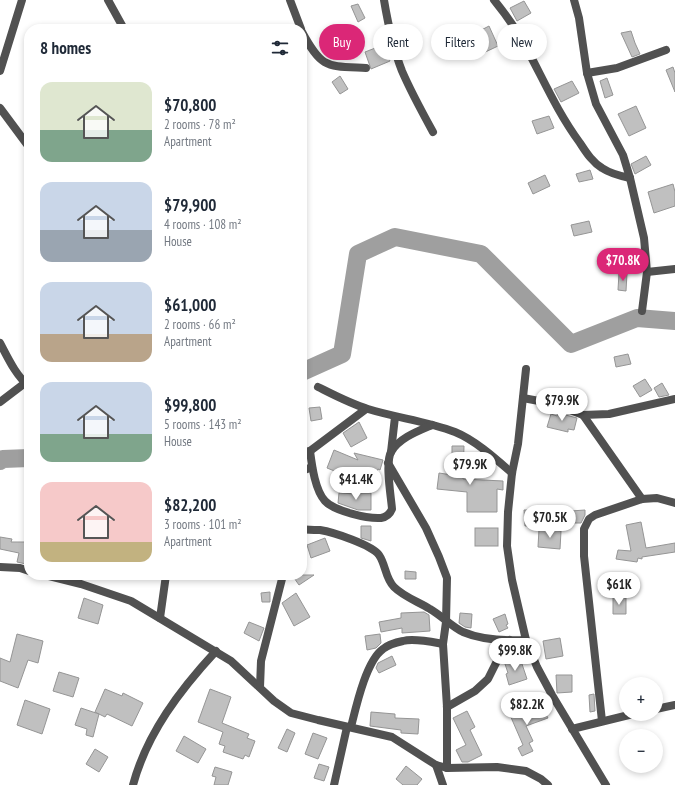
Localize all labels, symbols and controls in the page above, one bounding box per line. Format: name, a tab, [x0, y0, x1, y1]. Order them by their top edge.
chip: Buy	[319, 24, 365, 60]
chip: Rent	[373, 24, 423, 60]
chip: Filters	[431, 24, 489, 60]
chip: New	[497, 24, 547, 60]
text: 8 homes	[40, 37, 91, 59]
icon: filters	[269, 37, 291, 59]
text: $70,800	[164, 94, 216, 116]
icon: home	[72, 98, 120, 146]
text: 2 rooms · 78 m²	[164, 116, 236, 133]
text: Apartment	[164, 133, 212, 150]
text: $79,900	[164, 194, 216, 216]
icon: home	[72, 198, 120, 246]
text: 4 rooms · 108 m²	[164, 216, 242, 233]
text: House	[164, 233, 192, 250]
pin: $70.8K	[590, 248, 656, 282]
text: $70.8K	[606, 252, 640, 269]
text: $61,000	[164, 294, 216, 316]
icon: home	[72, 298, 120, 346]
text: 2 rooms · 66 m²	[164, 316, 236, 333]
text: Apartment	[164, 333, 212, 350]
pin: $79.9K	[529, 388, 595, 422]
text: $79.9K	[545, 392, 579, 409]
text: $99,800	[164, 394, 216, 416]
icon: home	[72, 398, 120, 446]
text: 5 rooms · 143 m²	[164, 416, 242, 433]
text: House	[164, 433, 192, 450]
pin: $79.9K	[437, 452, 503, 486]
text: $79.9K	[453, 456, 487, 473]
pin: $41.4K	[323, 467, 389, 501]
text: $41.4K	[339, 471, 373, 488]
text: $82,200	[164, 494, 216, 516]
icon: home	[72, 498, 120, 546]
pin: $70.5K	[517, 505, 583, 539]
text: $70.5K	[533, 509, 567, 526]
text: 3 rooms · 101 m²	[164, 516, 242, 533]
text: Apartment	[164, 533, 212, 550]
pin: $61K	[595, 572, 643, 606]
text: $61K	[606, 576, 632, 593]
pin: $99.8K	[482, 638, 548, 672]
text: $99.8K	[498, 642, 532, 659]
map controls	[619, 677, 663, 773]
button: +	[619, 677, 663, 721]
pin: $82.2K	[494, 692, 560, 726]
text: $82.2K	[510, 696, 544, 713]
button: −	[619, 729, 663, 773]

